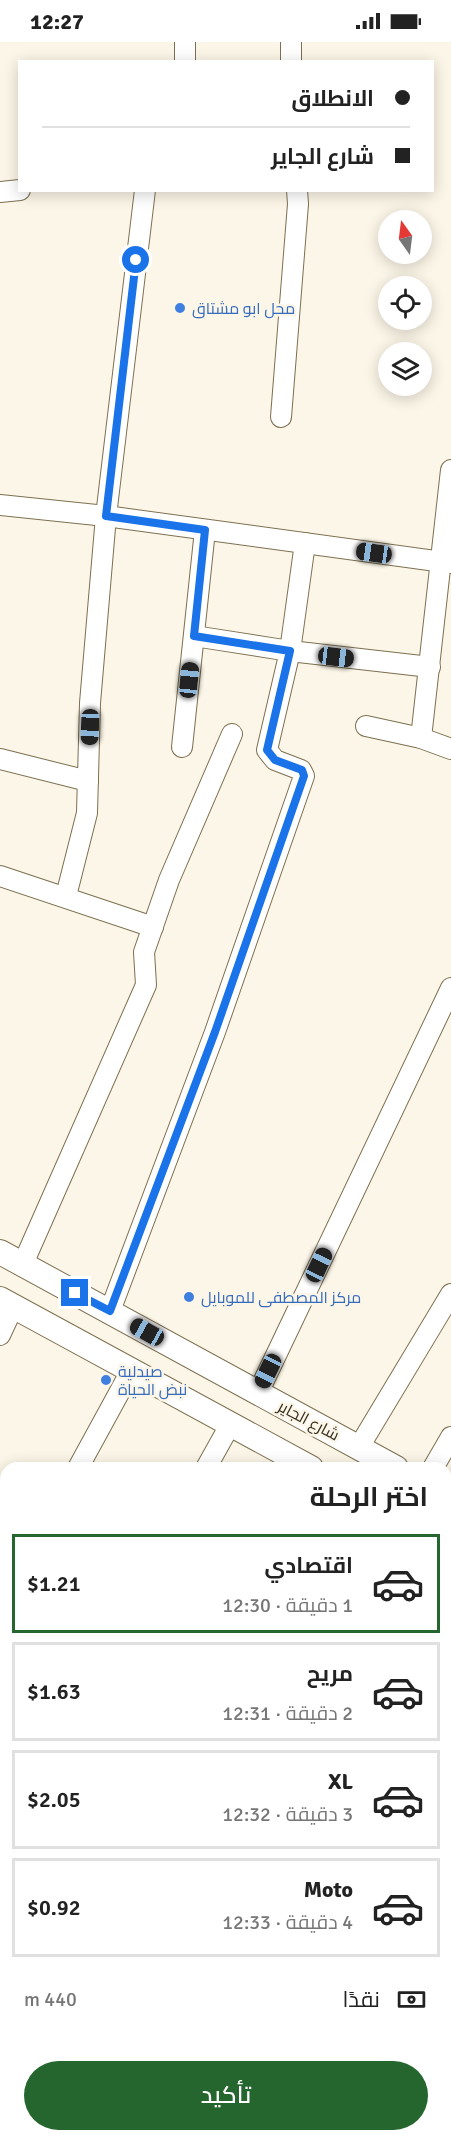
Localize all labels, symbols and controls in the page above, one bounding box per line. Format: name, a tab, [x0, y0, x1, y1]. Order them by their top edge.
text: 12:27	[30, 8, 84, 35]
text: الانطلاق	[291, 85, 374, 112]
text: شارع الجاير	[271, 143, 374, 170]
north arrow	[378, 210, 432, 264]
map controls	[378, 210, 432, 396]
route start	[122, 246, 149, 273]
button: locate	[378, 276, 432, 330]
place label: محل ابو مشتاق	[192, 299, 295, 319]
marker: محل ابو مشتاق	[173, 301, 187, 315]
button: layers	[378, 342, 432, 396]
car	[355, 542, 393, 564]
car	[317, 646, 355, 668]
car	[178, 661, 200, 699]
car	[80, 709, 100, 745]
car	[303, 1245, 335, 1285]
route end	[61, 1279, 88, 1306]
place label: مركز المصطفى للموبايل	[201, 1288, 361, 1308]
marker: مركز المصطفى للموبايل	[182, 1290, 196, 1304]
car	[127, 1315, 167, 1349]
car	[252, 1351, 284, 1391]
place label: صيدلية نبض الحياة	[118, 1362, 187, 1400]
marker: صيدلية نبض الحياة	[99, 1373, 113, 1387]
street label: شارع الجاير	[273, 1396, 343, 1446]
text: اختر الرحلة	[310, 1481, 428, 1514]
text: اقتصادي	[264, 1552, 353, 1579]
icon: car	[371, 1557, 425, 1611]
text: $1.21	[27, 1570, 81, 1597]
text: 1 دقيقة · 12:30	[222, 1593, 353, 1618]
text: مريح	[307, 1660, 353, 1687]
icon: car	[371, 1665, 425, 1719]
text: $1.63	[27, 1678, 81, 1705]
text: 2 دقيقة · 12:31	[222, 1701, 353, 1726]
text: XL	[328, 1768, 353, 1795]
icon: car	[371, 1773, 425, 1827]
text: $2.05	[27, 1786, 81, 1813]
text: 3 دقيقة · 12:32	[222, 1802, 353, 1827]
text: Moto	[304, 1876, 353, 1903]
icon: car	[371, 1881, 425, 1935]
text: $0.92	[27, 1894, 81, 1921]
text: 4 دقيقة · 12:33	[222, 1910, 353, 1935]
icon: cash	[395, 1983, 428, 2016]
text: نقدًا	[342, 1986, 380, 2013]
text: 440 m	[24, 1987, 77, 2012]
button: تأكيد	[24, 2061, 428, 2130]

